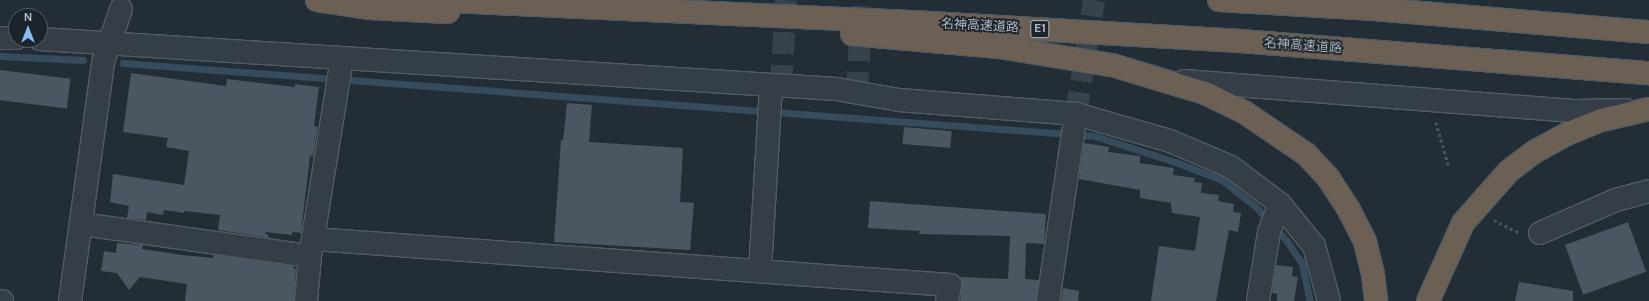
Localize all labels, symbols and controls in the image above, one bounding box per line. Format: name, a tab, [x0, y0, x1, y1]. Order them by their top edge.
north arrow	[8, 8, 48, 48]
text: N	[24, 10, 32, 24]
street label: 名神高速道路	[941, 16, 1019, 36]
road number: E1	[1030, 19, 1050, 39]
street label: 名神高速道路	[1264, 35, 1342, 57]

